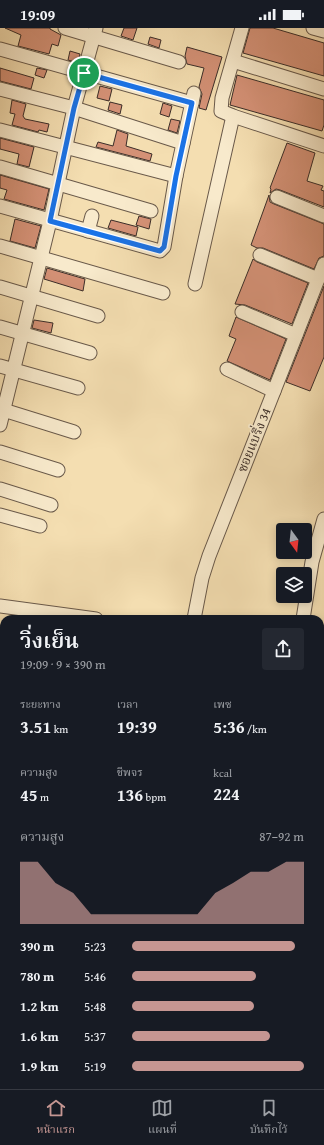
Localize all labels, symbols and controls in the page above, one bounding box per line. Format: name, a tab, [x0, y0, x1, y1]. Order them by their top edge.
text: 19:09	[20, 4, 55, 25]
pin	[67, 56, 101, 90]
icon: arrive	[73, 62, 95, 84]
street label: ซอยแบริ่ง 34	[232, 405, 276, 475]
north arrow	[276, 523, 312, 559]
map controls	[276, 523, 312, 603]
button: layers	[276, 567, 312, 603]
text: วิ่งเย็น	[20, 624, 79, 656]
button: share	[262, 628, 304, 670]
text: 19:09 · 9 × 390 m	[20, 655, 106, 674]
text: ระยะทาง	[20, 696, 61, 712]
text: เวลา	[117, 696, 138, 712]
text: เพซ	[213, 696, 232, 712]
text: 3.51	[20, 714, 51, 739]
text: 19:39	[117, 714, 157, 739]
text: 5:36	[213, 714, 245, 739]
text: km	[51, 721, 68, 737]
text: /km	[245, 721, 267, 737]
text: ความสูง	[20, 764, 58, 780]
text: ชีพจร	[117, 764, 143, 780]
text: kcal	[213, 765, 232, 781]
text: 224	[213, 781, 240, 806]
text: 45	[20, 782, 38, 807]
text: 136	[117, 782, 143, 807]
text: m	[38, 789, 49, 805]
text: bpm	[143, 789, 166, 805]
text: ความสูง	[20, 827, 64, 846]
text: 87–92 m	[259, 827, 304, 846]
text: 390 m	[20, 937, 54, 956]
text: 5:23	[84, 937, 106, 956]
text: 780 m	[20, 967, 54, 986]
text: 5:46	[84, 967, 106, 986]
text: 1.2 km	[20, 997, 59, 1016]
text: 5:48	[84, 997, 106, 1016]
text: 1.6 km	[20, 1027, 59, 1046]
text: 5:37	[84, 1027, 106, 1046]
text: 1.9 km	[20, 1057, 59, 1076]
text: 5:19	[84, 1057, 106, 1076]
tab: หน้าแรก	[37, 1097, 75, 1139]
tab: แผนที่	[148, 1097, 177, 1139]
tab: บันทึกไว้	[250, 1097, 287, 1139]

